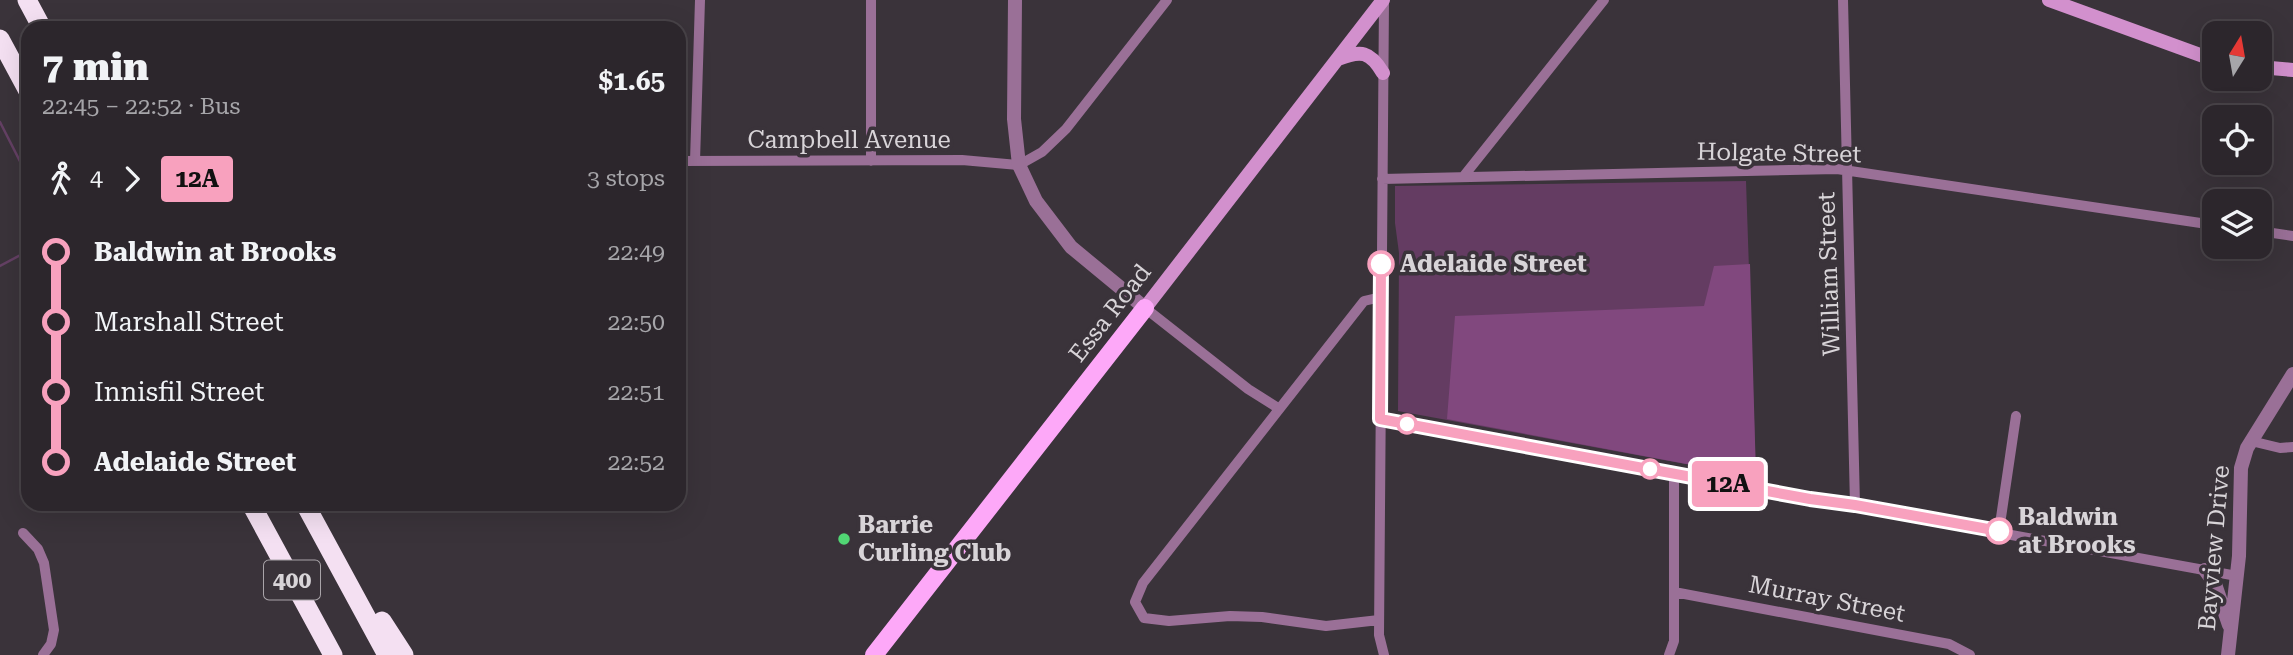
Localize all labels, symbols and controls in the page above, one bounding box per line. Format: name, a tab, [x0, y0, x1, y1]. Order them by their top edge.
north arrow	[2202, 21, 2272, 91]
map controls	[2202, 21, 2272, 259]
text: 7 min	[42, 45, 149, 89]
text: $1.65	[599, 66, 665, 96]
text: 22:45 – 22:52 · Bus	[42, 93, 240, 120]
button: locate	[2202, 105, 2272, 175]
street label: Campbell Avenue	[747, 126, 951, 154]
street label: Holgate Street	[1696, 138, 1862, 168]
icon: walk	[42, 160, 80, 198]
icon: forward	[113, 160, 151, 198]
text: 4	[90, 165, 103, 192]
text: 12A	[175, 165, 219, 193]
text: 3 stops	[587, 165, 665, 192]
button: layers	[2202, 189, 2272, 259]
street label: William Street	[1812, 191, 1846, 357]
text: Baldwin at Brooks	[94, 237, 336, 267]
text: 22:49	[608, 239, 665, 266]
place label: Adelaide Street	[1400, 250, 1587, 278]
marker: Adelaide Street	[1368, 251, 1394, 277]
street label: Essa Road	[1063, 259, 1157, 367]
text: Marshall Street	[94, 307, 284, 337]
text: 22:50	[608, 309, 665, 336]
text: Innisfil Street	[94, 377, 265, 407]
text: 22:51	[608, 379, 665, 406]
unlabelled marker	[1397, 414, 1417, 434]
text: Adelaide Street	[94, 447, 296, 477]
text: 22:52	[608, 449, 665, 476]
unlabelled marker	[1640, 459, 1660, 479]
line badge: 12A	[1688, 461, 1768, 507]
street label: Bayview Drive	[2193, 464, 2235, 632]
text: 12A	[1706, 470, 1750, 498]
place label: Baldwin at Brooks	[2018, 503, 2136, 559]
place label: Barrie Curling Club	[858, 511, 1011, 567]
marker: Baldwin at Brooks	[1986, 518, 2012, 544]
marker: Barrie Curling Club	[836, 531, 852, 547]
road number: 400	[264, 560, 320, 600]
street label: Murray Street	[1746, 570, 1908, 628]

